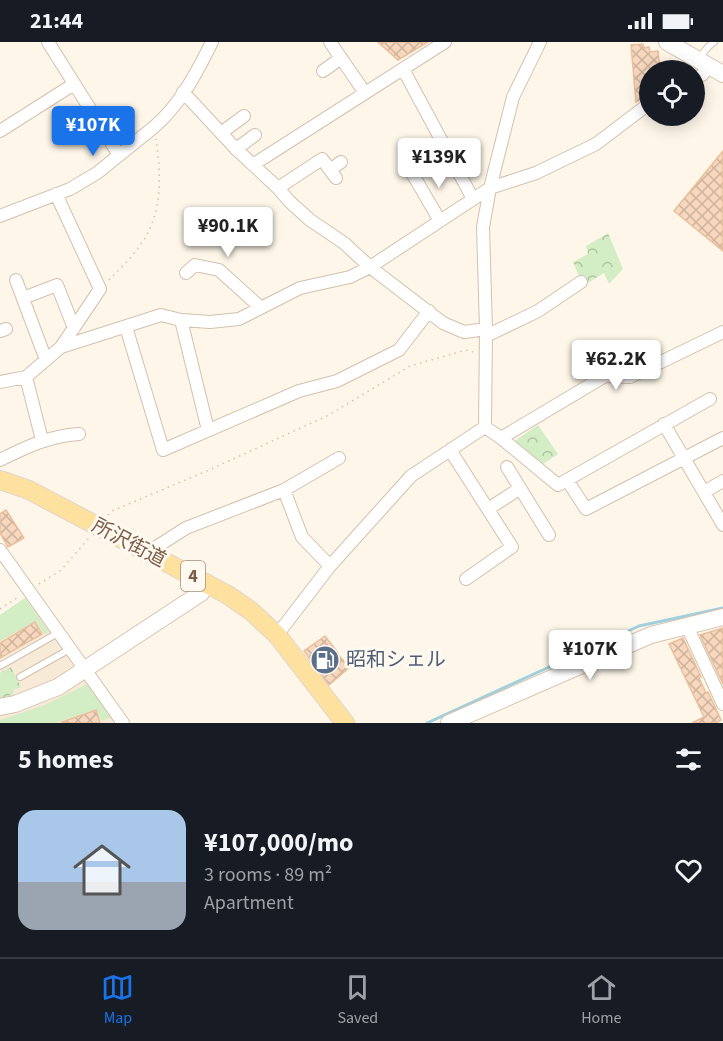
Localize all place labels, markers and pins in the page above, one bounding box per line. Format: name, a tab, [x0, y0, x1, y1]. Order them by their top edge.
pin: ¥107K	[51, 106, 135, 157]
pin: ¥139K	[397, 138, 481, 189]
pin: ¥90.1K	[179, 207, 277, 258]
pin: ¥62.2K	[567, 340, 665, 391]
pin: ¥107K	[548, 630, 632, 681]
fuel station icon: 昭和シェル	[309, 644, 341, 676]
place label: 昭和シェル	[346, 646, 446, 674]

